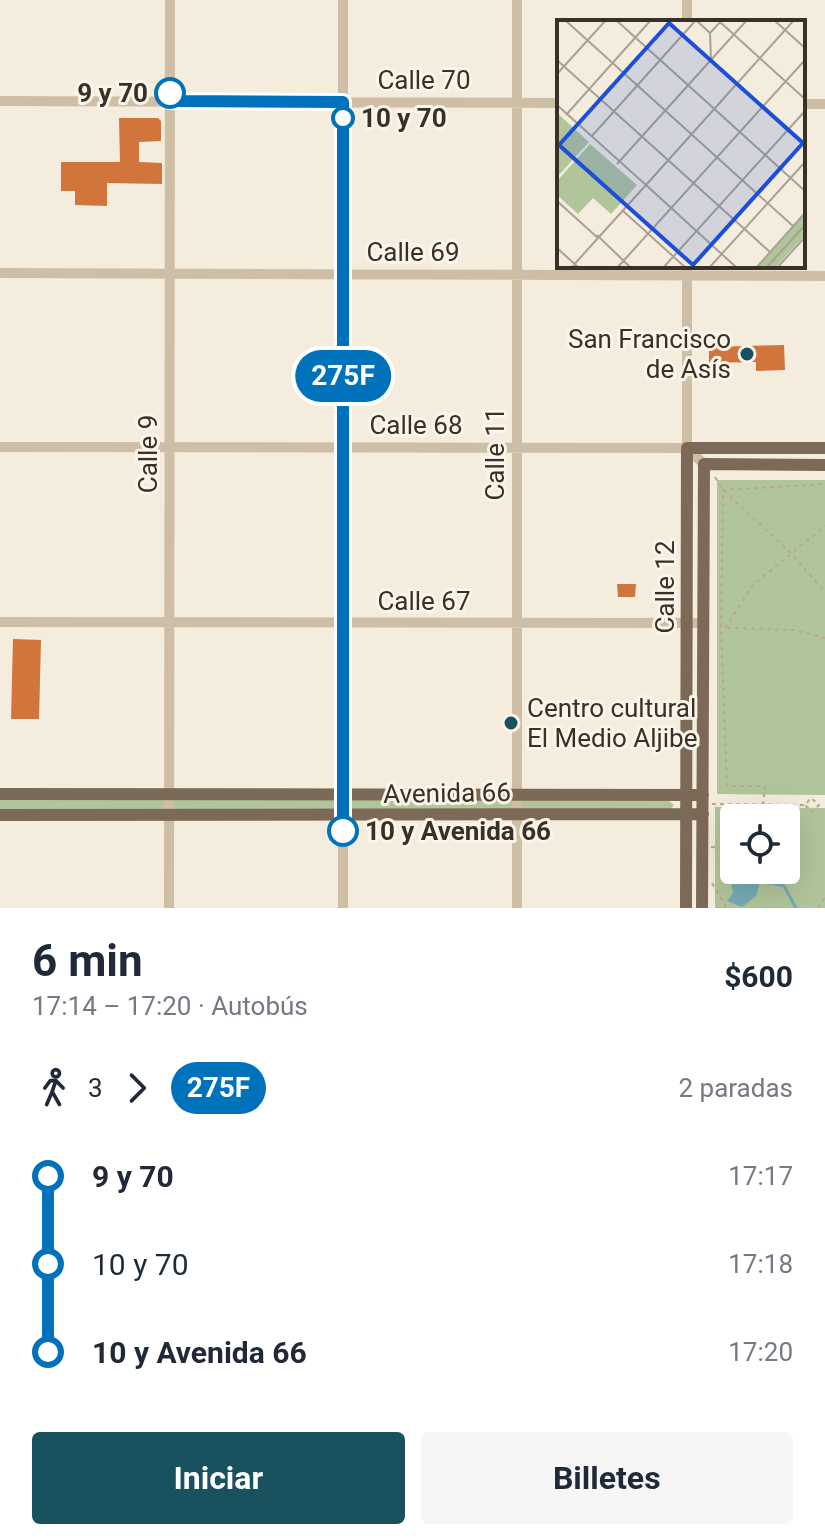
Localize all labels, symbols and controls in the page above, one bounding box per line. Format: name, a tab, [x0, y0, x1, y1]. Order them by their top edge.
inset map	[557, 20, 805, 268]
street label: Calle 70	[377, 65, 471, 95]
place label: 9 y 70	[77, 78, 148, 108]
marker: 9 y 70	[155, 78, 185, 108]
place label: 10 y 70	[361, 103, 447, 133]
marker: 10 y 70	[332, 107, 354, 129]
street label: Calle 69	[366, 237, 460, 267]
place label: San Francisco de Asís	[568, 324, 731, 384]
marker: San Francisco de Asís	[738, 345, 756, 363]
line badge: 275F	[287, 350, 399, 402]
text: 275F	[311, 359, 375, 392]
street label: Calle 11	[480, 407, 510, 501]
street label: Calle 68	[369, 410, 463, 440]
street label: Calle 9	[133, 415, 163, 493]
street label: Calle 12	[650, 540, 680, 634]
street label: Calle 67	[377, 586, 471, 616]
place label: Centro cultural El Medio Aljibe	[527, 693, 698, 753]
marker: Centro cultural El Medio Aljibe	[502, 714, 520, 732]
street label: Avenida 66	[383, 777, 511, 809]
map controls	[720, 804, 800, 884]
button: locate	[720, 804, 800, 884]
marker: 10 y Avenida 66	[328, 816, 358, 846]
place label: 10 y Avenida 66	[365, 816, 551, 846]
text: 6 min	[32, 935, 143, 987]
text: $600	[724, 959, 793, 994]
text: 17:14 – 17:20 · Autobús	[32, 991, 308, 1021]
icon: walk	[32, 1066, 76, 1110]
icon: forward	[115, 1066, 159, 1110]
text: 275F	[187, 1071, 250, 1104]
text: 3	[88, 1073, 103, 1103]
text: 2 paradas	[679, 1073, 793, 1103]
text: 9 y 70	[92, 1159, 174, 1194]
text: 17:17	[728, 1161, 793, 1191]
text: 10 y 70	[92, 1247, 189, 1282]
text: 17:18	[728, 1249, 793, 1279]
text: 10 y Avenida 66	[92, 1335, 307, 1370]
text: 17:20	[728, 1337, 793, 1367]
button: Iniciar	[32, 1432, 405, 1524]
button: Billetes	[421, 1432, 793, 1524]

